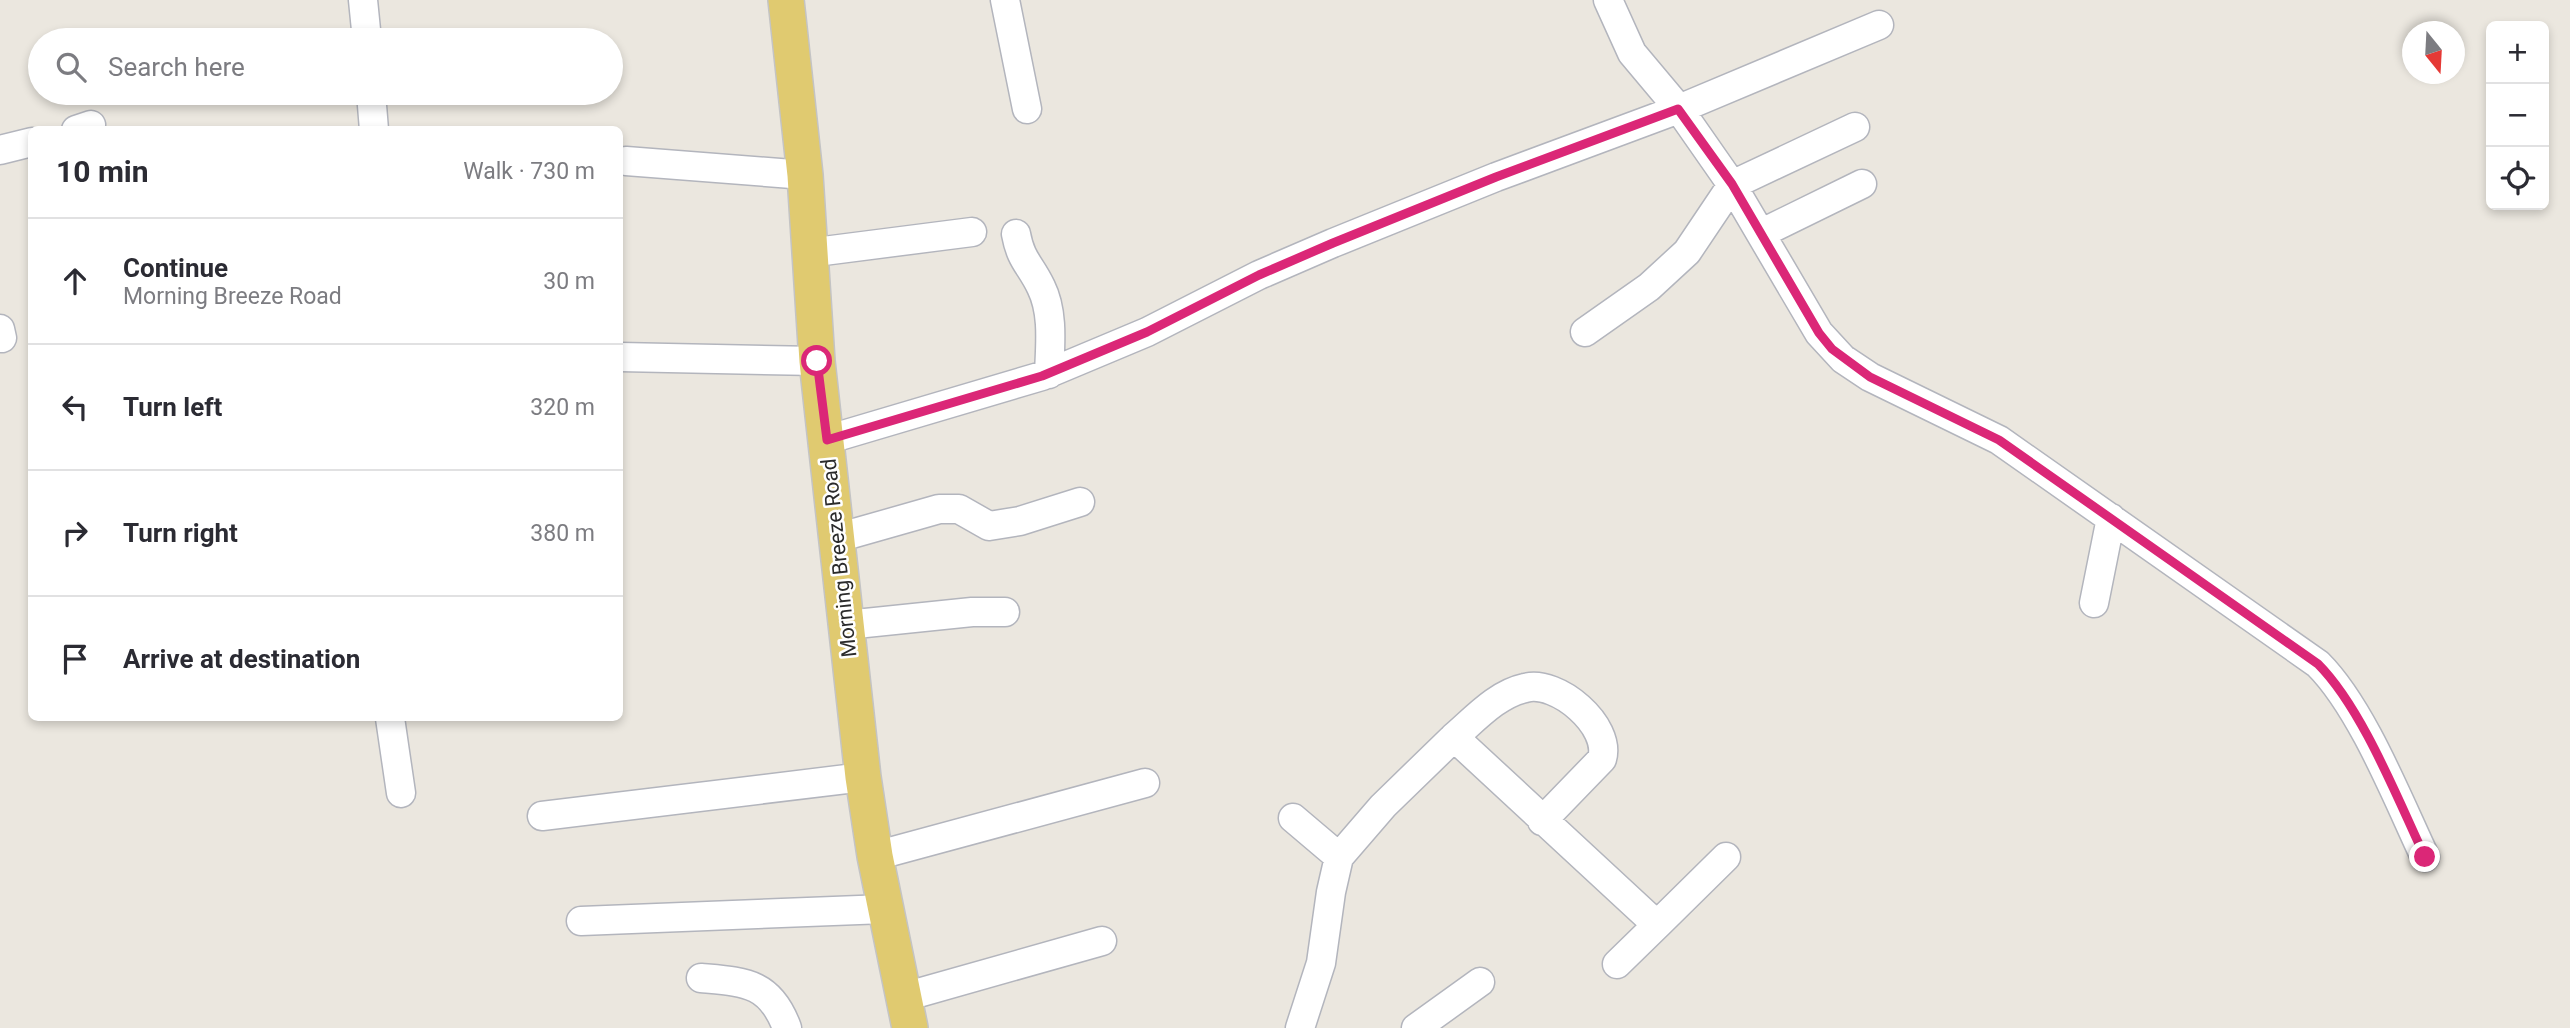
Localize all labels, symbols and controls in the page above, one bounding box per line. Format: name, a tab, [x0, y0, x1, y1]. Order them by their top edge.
north arrow	[2402, 21, 2465, 84]
map controls	[2486, 21, 2549, 210]
button: +	[2486, 21, 2549, 84]
search box	[28, 28, 623, 105]
icon: search	[52, 48, 90, 86]
text: Search here	[108, 52, 245, 82]
button: −	[2486, 84, 2549, 147]
button: locate	[2486, 147, 2549, 210]
text: 10 min	[56, 154, 149, 189]
text: Walk · 730 m	[463, 158, 595, 185]
text: Continue	[123, 253, 228, 283]
icon: ahead	[56, 262, 94, 300]
text: 30 m	[543, 268, 595, 295]
text: Morning Breeze Road	[123, 283, 342, 310]
route start	[801, 345, 832, 376]
icon: left	[56, 388, 94, 426]
text: Turn left	[123, 392, 222, 422]
text: 320 m	[530, 394, 595, 421]
street label: Morning Breeze Road	[817, 457, 861, 659]
icon: right	[56, 514, 94, 552]
text: Turn right	[123, 518, 238, 548]
text: 380 m	[530, 520, 595, 547]
icon: arrive	[56, 640, 94, 678]
text: Arrive at destination	[123, 644, 360, 674]
route end	[2409, 841, 2440, 872]

